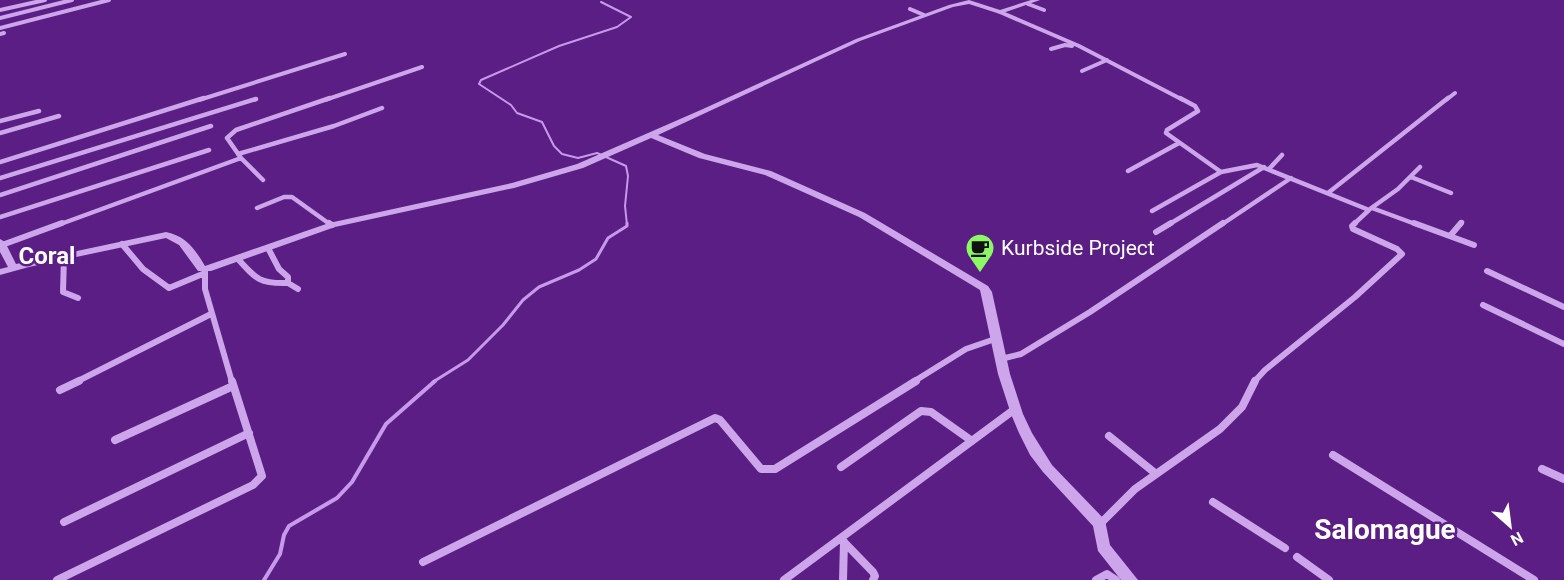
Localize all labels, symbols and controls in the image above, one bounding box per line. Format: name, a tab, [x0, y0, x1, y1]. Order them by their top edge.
cafe icon: Kurbside Project	[964, 232, 996, 274]
place label: Kurbside Project	[1001, 236, 1155, 260]
district label: Coral	[19, 242, 75, 270]
north arrow	[1480, 496, 1540, 556]
district label: Salomague	[1314, 513, 1456, 546]
text: N	[1507, 528, 1526, 550]

